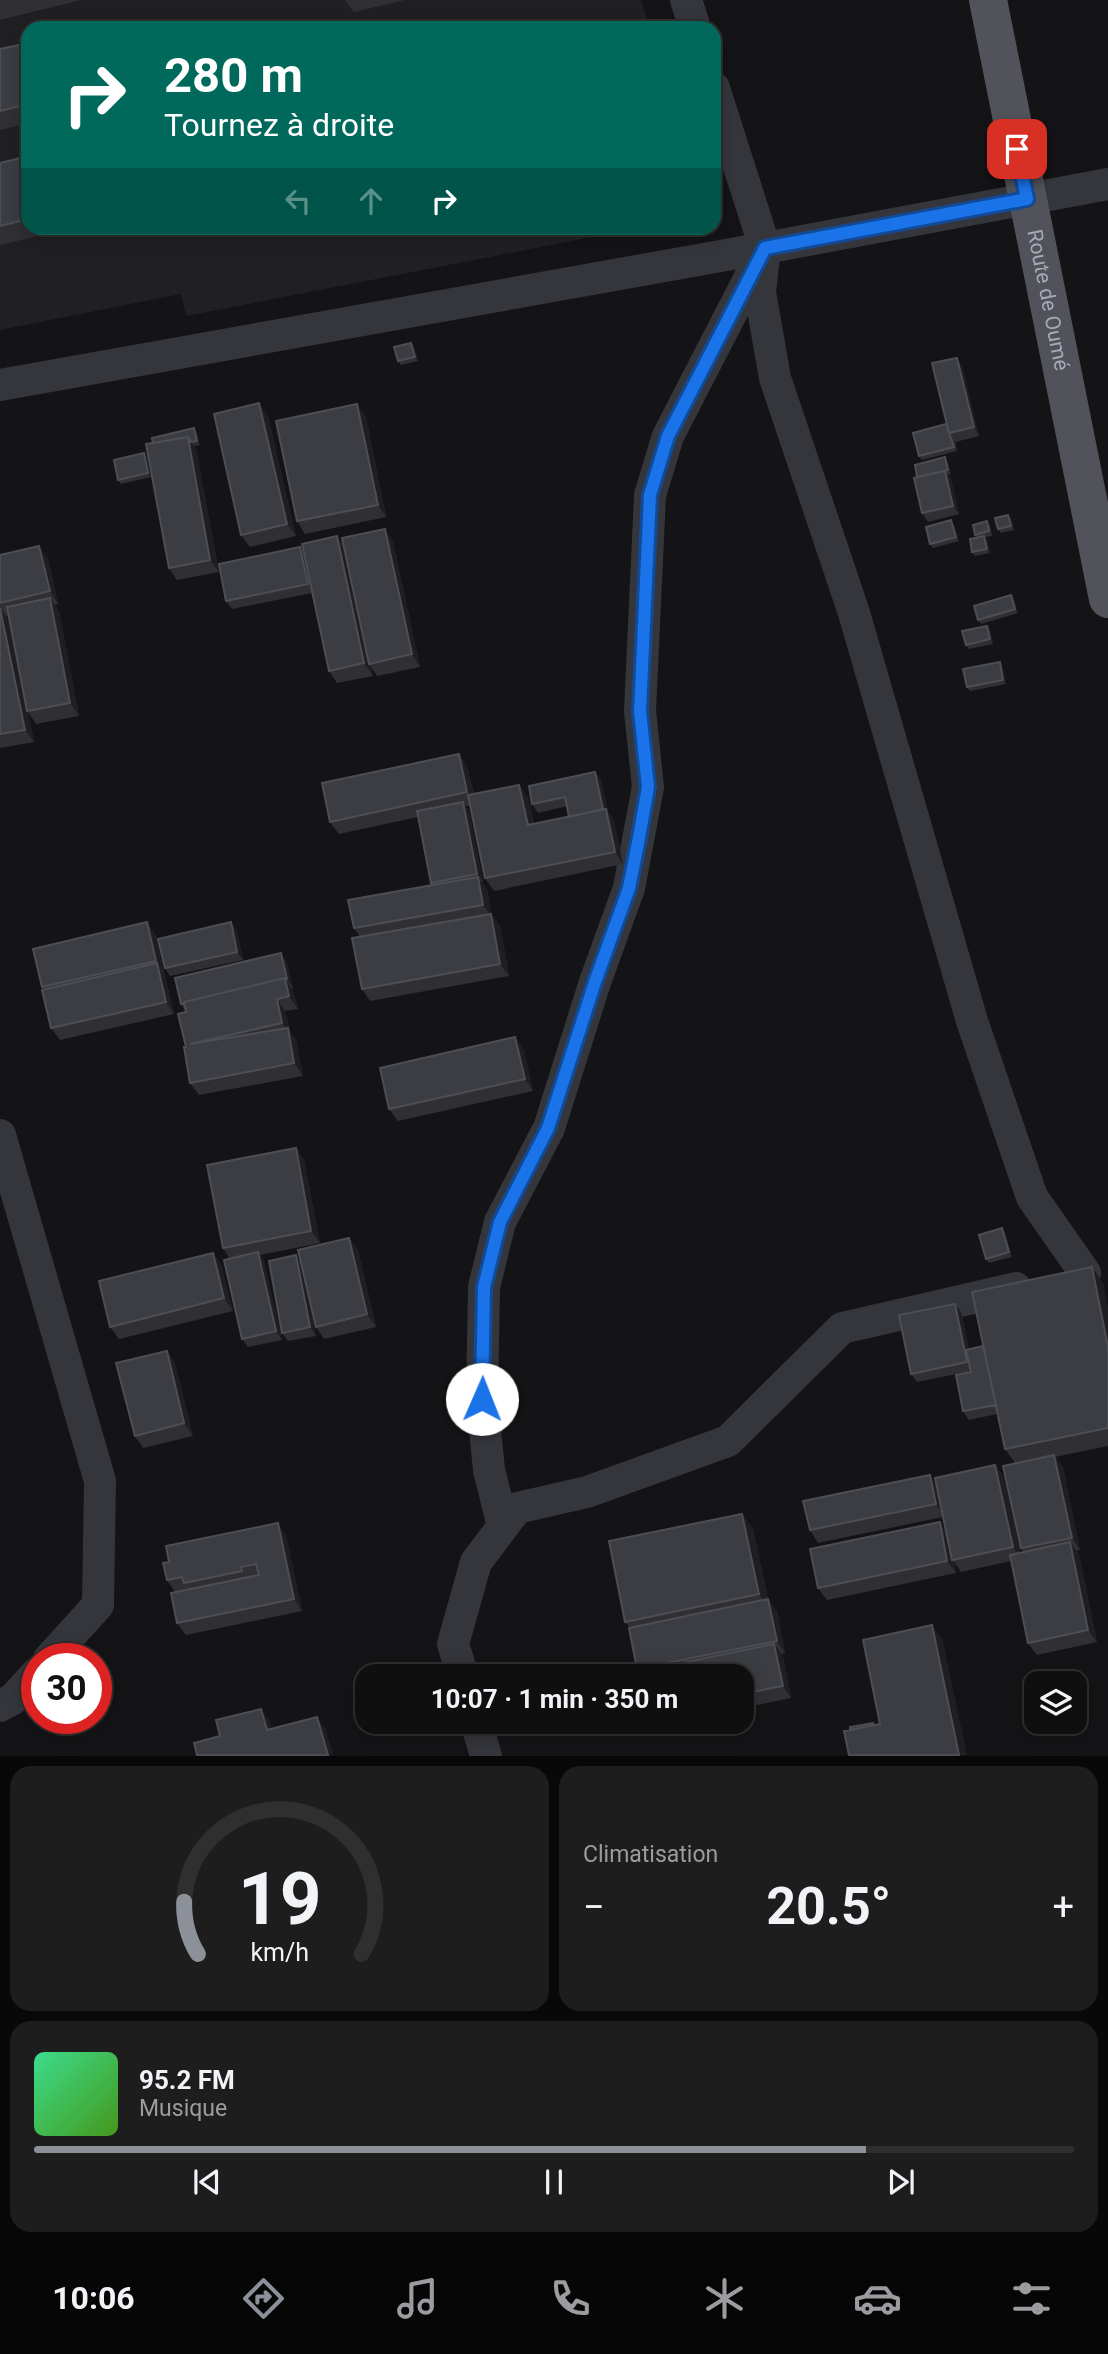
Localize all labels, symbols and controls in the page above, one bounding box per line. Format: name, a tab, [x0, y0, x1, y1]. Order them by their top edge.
text: 280 m	[164, 47, 303, 104]
icon: right	[49, 49, 140, 140]
text: Tournez à droite	[164, 106, 394, 144]
pin	[987, 119, 1047, 179]
icon: arrive	[998, 130, 1036, 168]
icon: left	[279, 182, 317, 220]
icon: ahead	[352, 182, 390, 220]
icon: right	[425, 182, 463, 220]
street label: Route de Oumé	[1022, 227, 1074, 373]
position arrow	[445, 1362, 519, 1436]
speed limit sign: 30	[21, 1643, 112, 1734]
map controls	[1024, 1671, 1087, 1734]
button: layers	[1024, 1671, 1087, 1734]
text: 10:07 · 1 min · 350 m	[431, 1684, 678, 1714]
text: Climatisation	[583, 1841, 718, 1868]
text: 19	[238, 1857, 321, 1943]
text: 20.5°	[766, 1876, 891, 1937]
text: −	[583, 1885, 605, 1929]
text: +	[1052, 1885, 1074, 1929]
text: km/h	[250, 1938, 309, 1967]
text: 95.2 FM	[139, 2065, 235, 2095]
text: Musique	[139, 2095, 227, 2122]
icon: previous	[188, 2163, 226, 2201]
icon: pause	[535, 2163, 573, 2201]
icon: next	[882, 2163, 920, 2201]
icon: directions	[239, 2274, 288, 2323]
icon: music	[393, 2274, 442, 2323]
icon: phone	[546, 2274, 595, 2323]
icon: climate	[700, 2274, 749, 2323]
icon: car	[853, 2274, 902, 2323]
icon: filters	[1007, 2274, 1056, 2323]
text: 10:06	[52, 2279, 135, 2317]

